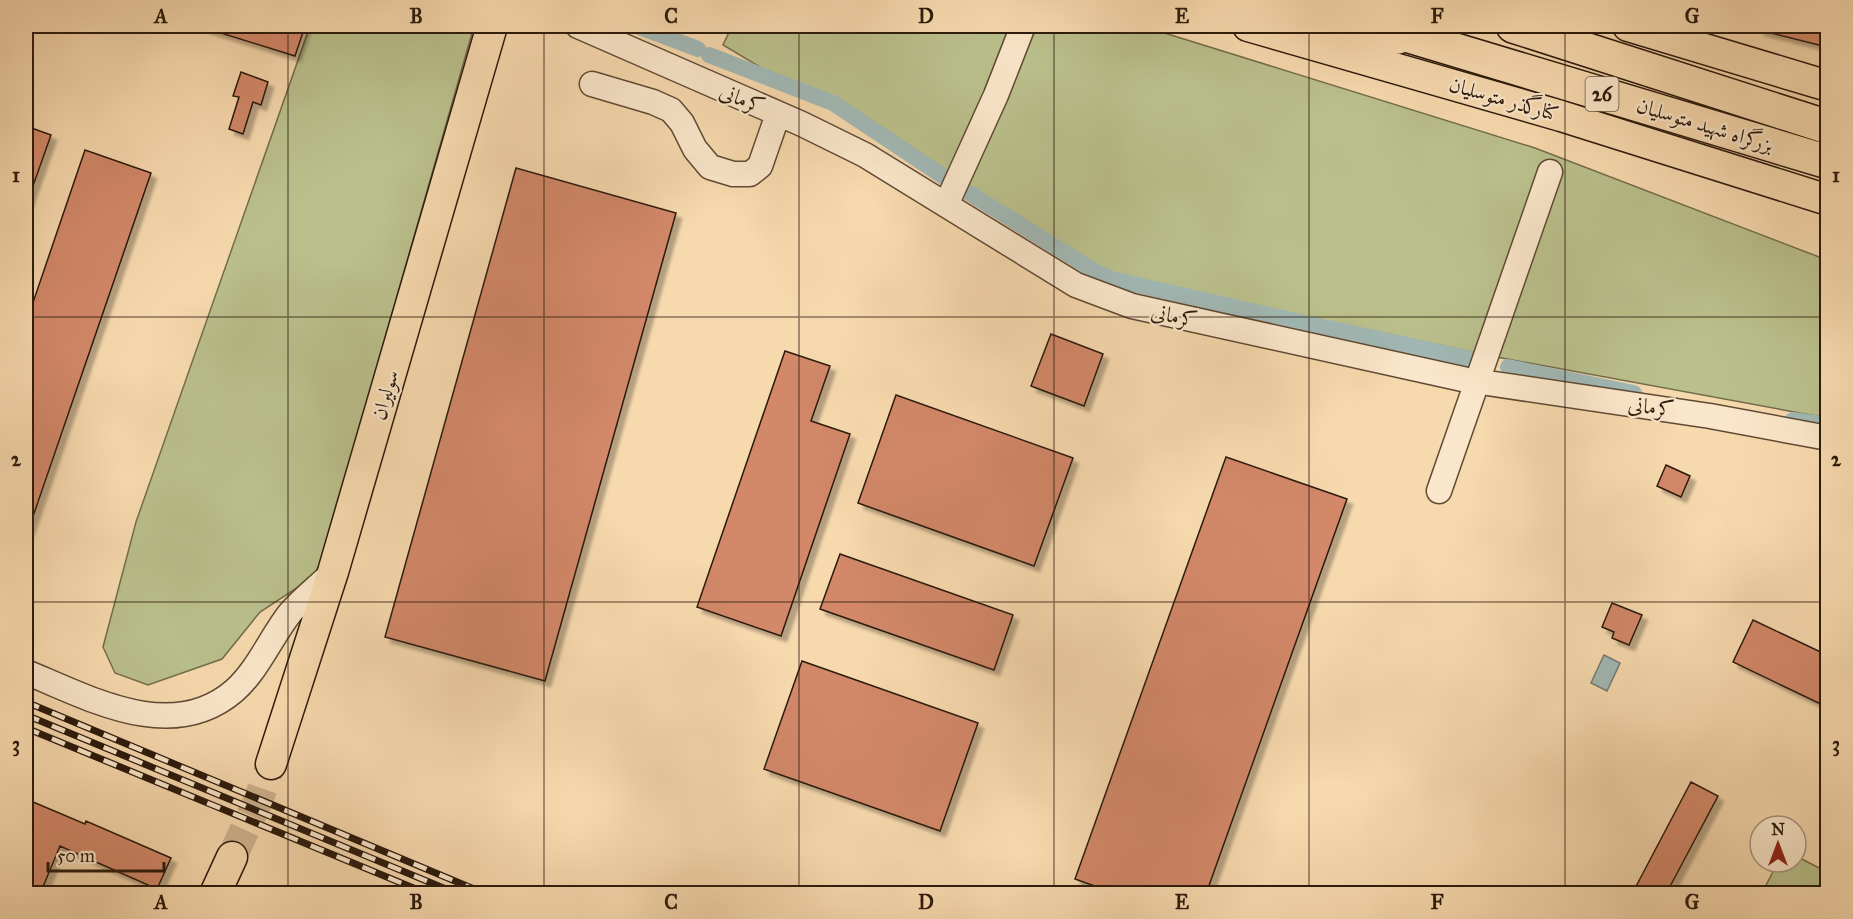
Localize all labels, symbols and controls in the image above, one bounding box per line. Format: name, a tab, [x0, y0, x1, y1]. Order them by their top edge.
text: A	[152, 4, 168, 28]
text: B	[409, 4, 423, 28]
text: C	[664, 4, 678, 28]
text: D	[918, 4, 934, 28]
text: E	[1175, 4, 1190, 28]
text: F	[1430, 4, 1444, 28]
text: G	[1685, 4, 1700, 28]
street label: کنارگذر متوسلیان	[1446, 69, 1562, 127]
road number: 26	[1586, 77, 1618, 111]
street label: کرمانی	[716, 78, 768, 120]
street label: بزرگراه شهید متوسلیان	[1633, 91, 1777, 159]
text: 1	[12, 163, 20, 187]
text: 1	[1832, 163, 1840, 187]
street label: کرمانی	[1149, 298, 1199, 334]
street label: سولیران	[365, 367, 405, 423]
street label: کرمانی	[1626, 391, 1676, 423]
text: 2	[11, 447, 22, 471]
text: 2	[1831, 447, 1842, 471]
text: 3	[12, 732, 20, 757]
text: 3	[1832, 732, 1840, 757]
north arrow	[1748, 814, 1808, 874]
text: N	[1771, 820, 1785, 839]
scale bar	[48, 835, 164, 873]
text: 50 m	[57, 845, 95, 867]
text: A	[152, 890, 168, 914]
text: B	[409, 890, 423, 914]
text: C	[664, 890, 678, 914]
text: D	[918, 890, 934, 914]
text: E	[1175, 890, 1190, 914]
text: F	[1430, 890, 1444, 914]
text: G	[1685, 890, 1700, 914]

